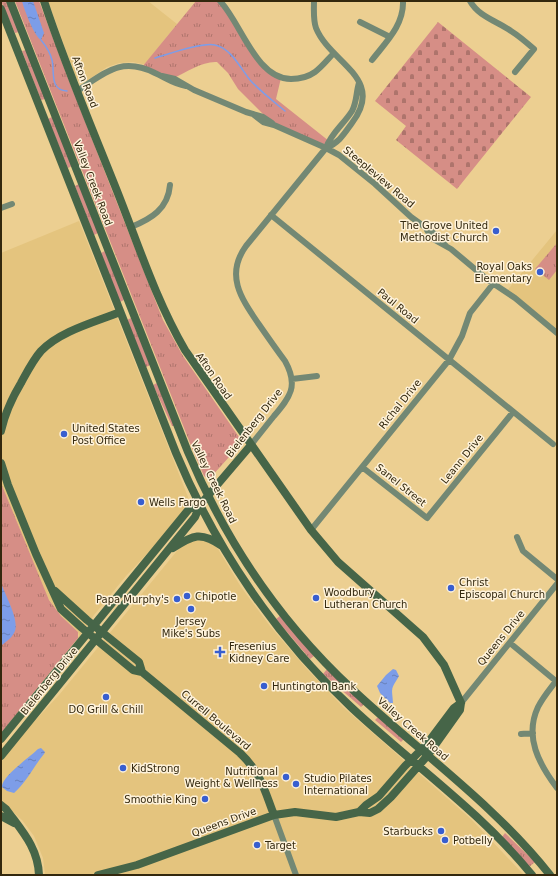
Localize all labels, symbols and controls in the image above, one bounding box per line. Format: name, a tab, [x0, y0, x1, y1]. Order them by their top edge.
street label: Afton Road	[70, 55, 100, 109]
street label: Valley Creek Road	[72, 139, 114, 227]
street label: Steepleview Road	[341, 144, 417, 210]
place label: The Grove United Methodist Church	[399, 220, 488, 243]
marker: The Grove United Methodist Church	[491, 226, 501, 236]
place label: Royal Oaks Elementary	[474, 261, 532, 284]
marker: Royal Oaks Elementary	[535, 267, 545, 277]
street label: Paul Road	[375, 286, 421, 326]
street label: Afton Road	[194, 351, 234, 401]
street label: Richal Drive	[377, 377, 423, 431]
street label: Bielenberg Drive	[224, 387, 284, 459]
place label: United States Post Office	[72, 423, 140, 446]
marker: United States Post Office	[59, 429, 69, 439]
street label: Leann Drive	[439, 432, 485, 486]
street label: Valley Creek Road	[189, 439, 239, 525]
street label: Sanel Street	[374, 461, 428, 509]
marker: Wells Fargo	[136, 497, 146, 507]
place label: Wells Fargo	[149, 497, 206, 508]
place label: Christ Episcopal Church	[459, 577, 545, 600]
marker: Christ Episcopal Church	[446, 583, 456, 593]
place label: Woodbury Lutheran Church	[324, 587, 407, 610]
marker: Chipotle	[182, 591, 192, 601]
place label: Chipotle	[195, 591, 236, 602]
marker: Woodbury Lutheran Church	[311, 593, 321, 603]
place label: Papa Murphy's	[96, 594, 169, 605]
marker: Papa Murphy's	[172, 594, 182, 604]
marker: Jersey Mike's Subs	[186, 604, 196, 614]
street label: Queens Drive	[475, 608, 527, 668]
place label: Jersey Mike's Subs	[162, 616, 220, 639]
place label: Fresenius Kidney Care	[229, 641, 289, 664]
street label: Bielenberg Drive	[18, 645, 80, 717]
marker: Fresenius Kidney Care	[214, 646, 226, 658]
marker: Huntington Bank	[259, 681, 269, 691]
place label: Huntington Bank	[272, 681, 356, 692]
street label: Currell Boulevard	[179, 688, 253, 752]
marker: DQ Grill & Chill	[101, 692, 111, 702]
street label: Valley Creek Road	[375, 695, 451, 763]
place label: DQ Grill & Chill	[69, 704, 143, 715]
marker: KidStrong	[118, 763, 128, 773]
place label: KidStrong	[131, 763, 180, 774]
place label: Nutritional Weight & Wellness	[185, 766, 278, 789]
marker: Nutritional Weight & Wellness	[281, 772, 291, 782]
place label: Studio Pilates International	[304, 773, 372, 796]
marker: Studio Pilates International	[291, 779, 301, 789]
place label: Smoothie King	[124, 794, 197, 805]
marker: Smoothie King	[200, 794, 210, 804]
street label: Queens Drive	[190, 805, 258, 839]
place label: Starbucks	[383, 826, 433, 837]
marker: Starbucks	[436, 826, 446, 836]
marker: Potbelly	[440, 835, 450, 845]
place label: Potbelly	[453, 835, 493, 846]
marker: Target	[252, 840, 262, 850]
place label: Target	[264, 840, 296, 851]

